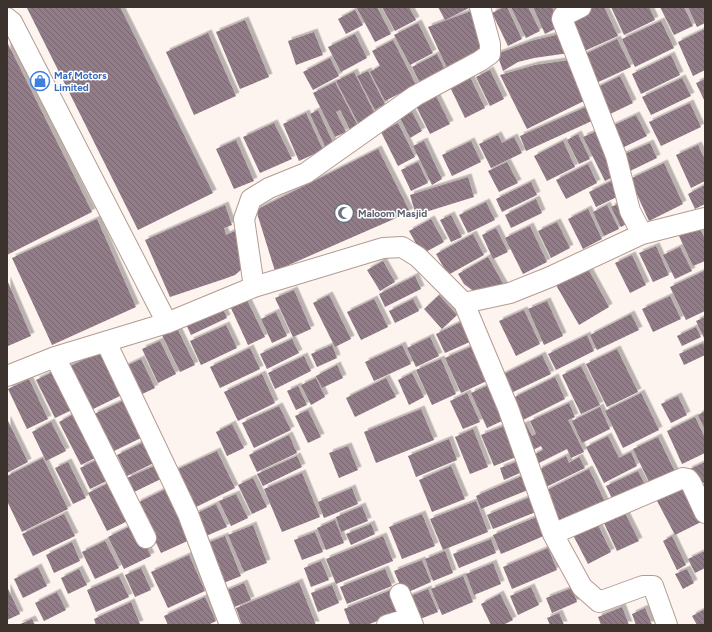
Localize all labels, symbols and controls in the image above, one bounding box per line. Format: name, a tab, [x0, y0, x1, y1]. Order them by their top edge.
place label: Maf Motors Limited	[54, 69, 107, 94]
shop icon: Maf Motors Limited	[29, 70, 51, 92]
mosque icon: Maloom Masjid	[333, 202, 355, 224]
place label: Maloom Masjid	[358, 207, 427, 220]

